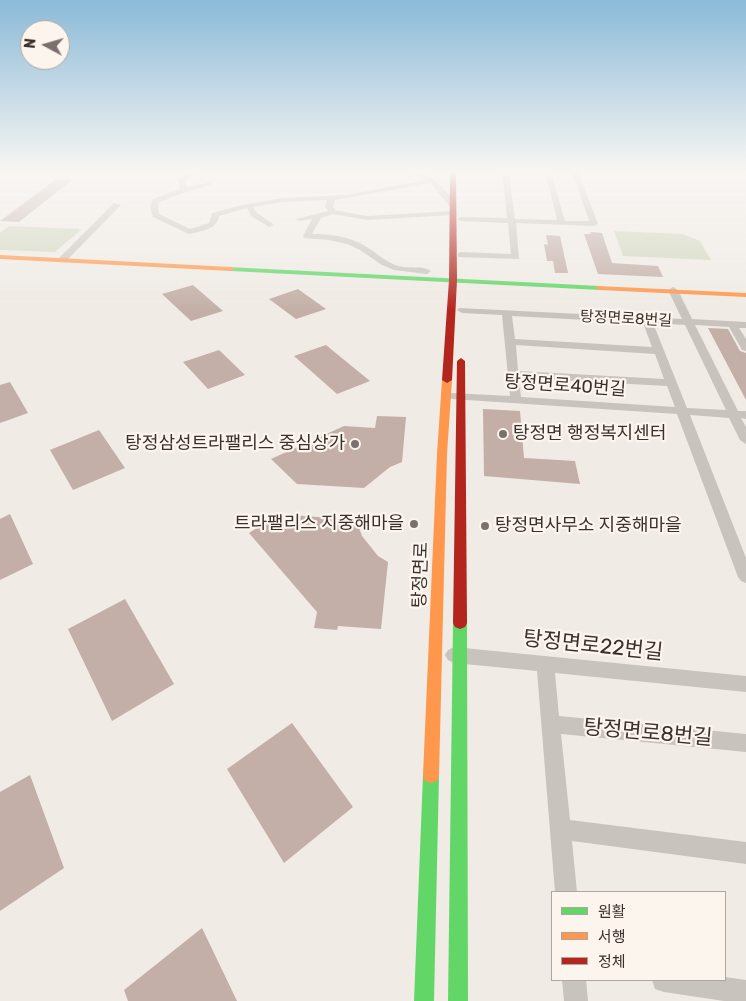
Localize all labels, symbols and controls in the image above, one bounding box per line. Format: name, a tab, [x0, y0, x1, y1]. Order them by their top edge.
north arrow	[20, 20, 70, 70]
text: N	[22, 38, 40, 49]
street label: 탕정면로8번길	[579, 308, 673, 330]
street label: 탕정면로40번길	[503, 371, 627, 401]
place label: 탕정면 행정복지센터	[513, 423, 666, 445]
marker: 탕정면 행정복지센터	[497, 428, 509, 440]
place label: 탕정삼성트라팰리스 중심상가	[125, 433, 345, 455]
marker: 탕정삼성트라팰리스 중심상가	[349, 438, 361, 450]
place label: 트라팰리스 지중해마을	[234, 513, 404, 535]
place label: 탕정면사무소 지중해마을	[495, 515, 682, 537]
marker: 트라팰리스 지중해마을	[408, 518, 420, 530]
marker: 탕정면사무소 지중해마을	[479, 520, 491, 532]
street label: 탕정면로	[409, 542, 433, 608]
street label: 탕정면로22번길	[522, 626, 664, 666]
street label: 탕정면로8번길	[583, 715, 713, 751]
legend	[551, 891, 726, 981]
text: 원활	[598, 903, 626, 921]
text: 서행	[598, 928, 626, 946]
text: 정체	[598, 953, 626, 971]

